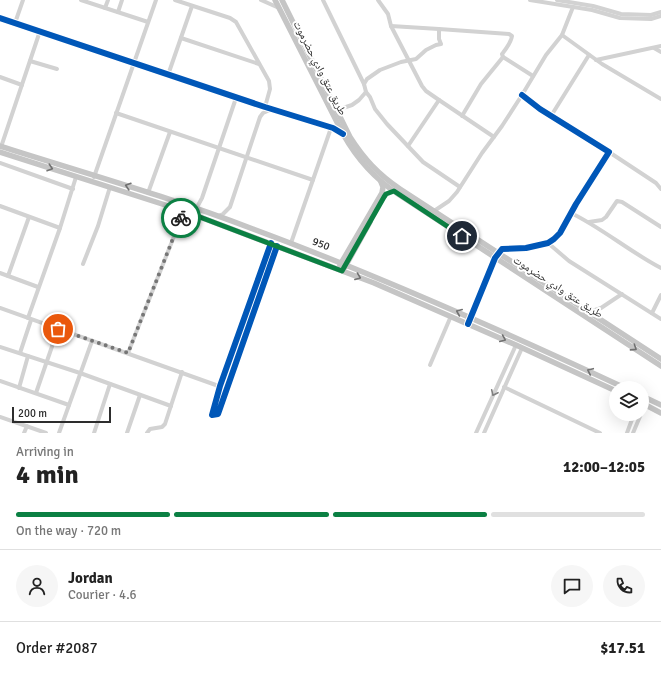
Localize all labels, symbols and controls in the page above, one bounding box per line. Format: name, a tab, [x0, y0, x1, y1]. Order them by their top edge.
street label: طريق عتق وادي حضرموت	[289, 19, 349, 118]
one-way arrow	[47, 163, 54, 172]
one-way arrow	[125, 182, 132, 191]
courier	[161, 198, 201, 238]
icon: bike	[170, 207, 192, 229]
pin	[445, 219, 479, 253]
icon: home	[451, 225, 473, 247]
street label: 950	[310, 235, 332, 253]
street label: طريق عتق وادي حضرموت	[510, 253, 605, 322]
one-way arrow	[354, 272, 361, 280]
one-way arrow	[455, 309, 462, 317]
pin	[41, 312, 75, 346]
icon: bag	[47, 318, 69, 340]
one-way arrow	[498, 334, 506, 342]
one-way arrow	[630, 344, 637, 351]
one-way arrow	[587, 368, 595, 376]
map controls	[609, 381, 649, 421]
button: layers	[609, 381, 649, 421]
one-way arrow	[491, 389, 499, 396]
scale bar	[12, 405, 111, 424]
text: 200 m	[18, 407, 47, 420]
text: Arriving in	[16, 444, 74, 460]
text: 12:00–12:05	[563, 458, 645, 476]
text: 4 min	[16, 459, 79, 491]
text: On the way · 720 m	[16, 523, 121, 539]
button: person	[16, 565, 58, 607]
button: chat	[551, 565, 593, 607]
button: phone	[603, 565, 645, 607]
text: Jordan	[68, 569, 113, 587]
text: Courier · 4.6	[68, 587, 137, 603]
text: Order #2087	[16, 639, 98, 657]
text: $17.51	[600, 639, 645, 657]

